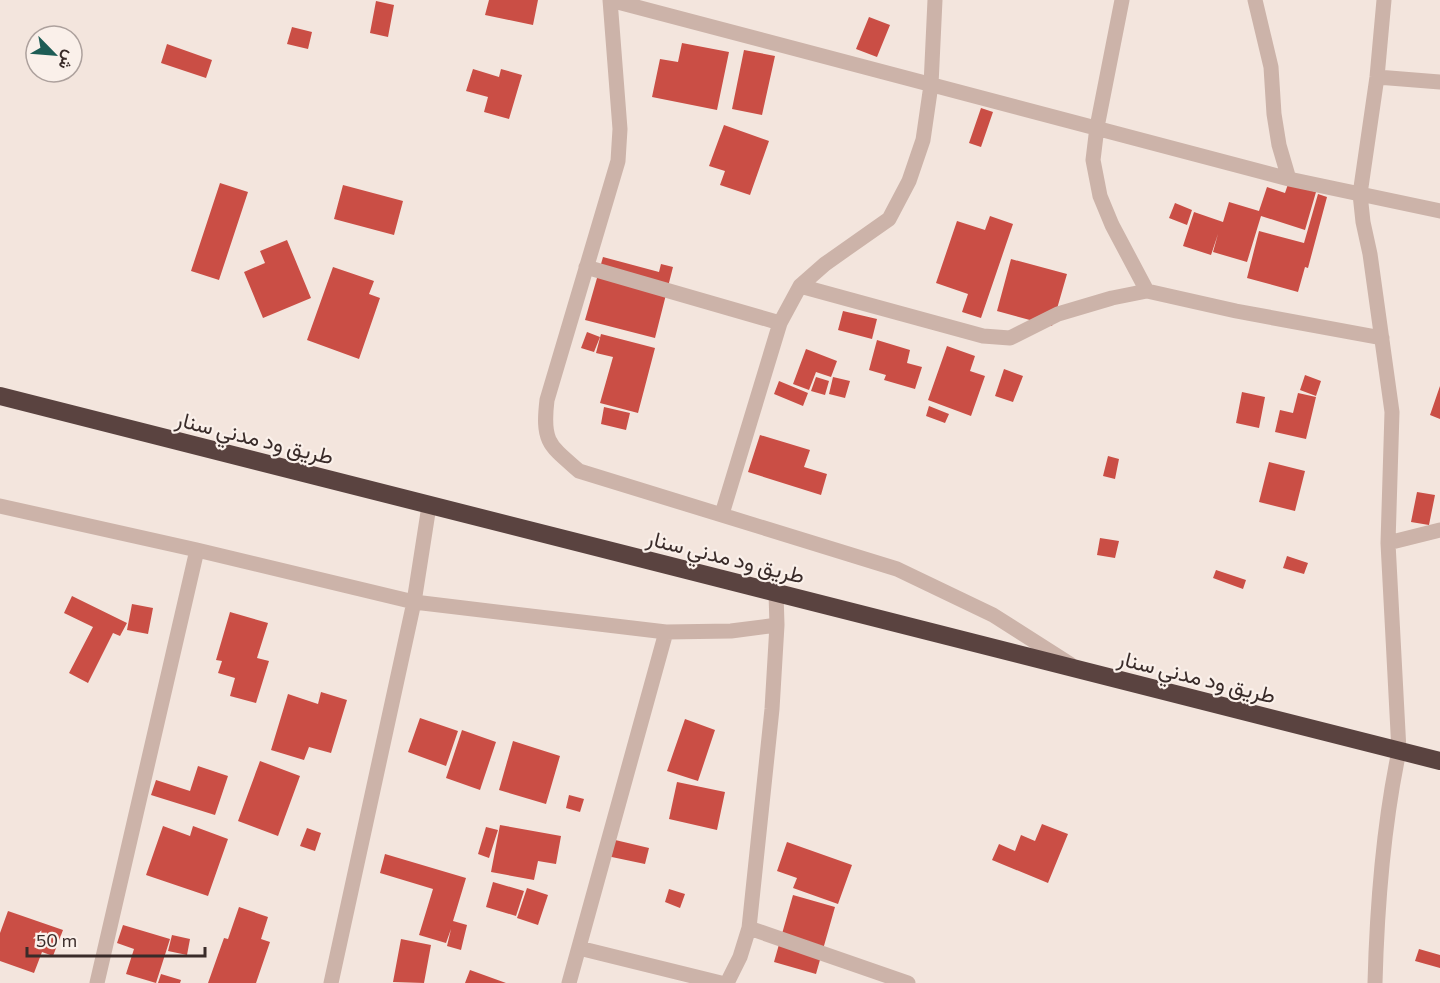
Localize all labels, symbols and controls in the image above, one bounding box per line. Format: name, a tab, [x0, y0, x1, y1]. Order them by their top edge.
north arrow	[24, 24, 84, 84]
text: ش	[54, 47, 81, 73]
street label: طريق ود مدني سنار	[171, 404, 337, 475]
street label: طريق ود مدني سنار	[642, 523, 808, 594]
street label: طريق ود مدني سنار	[1113, 643, 1279, 714]
scale bar	[27, 920, 206, 958]
text: 50 m	[36, 929, 77, 951]

